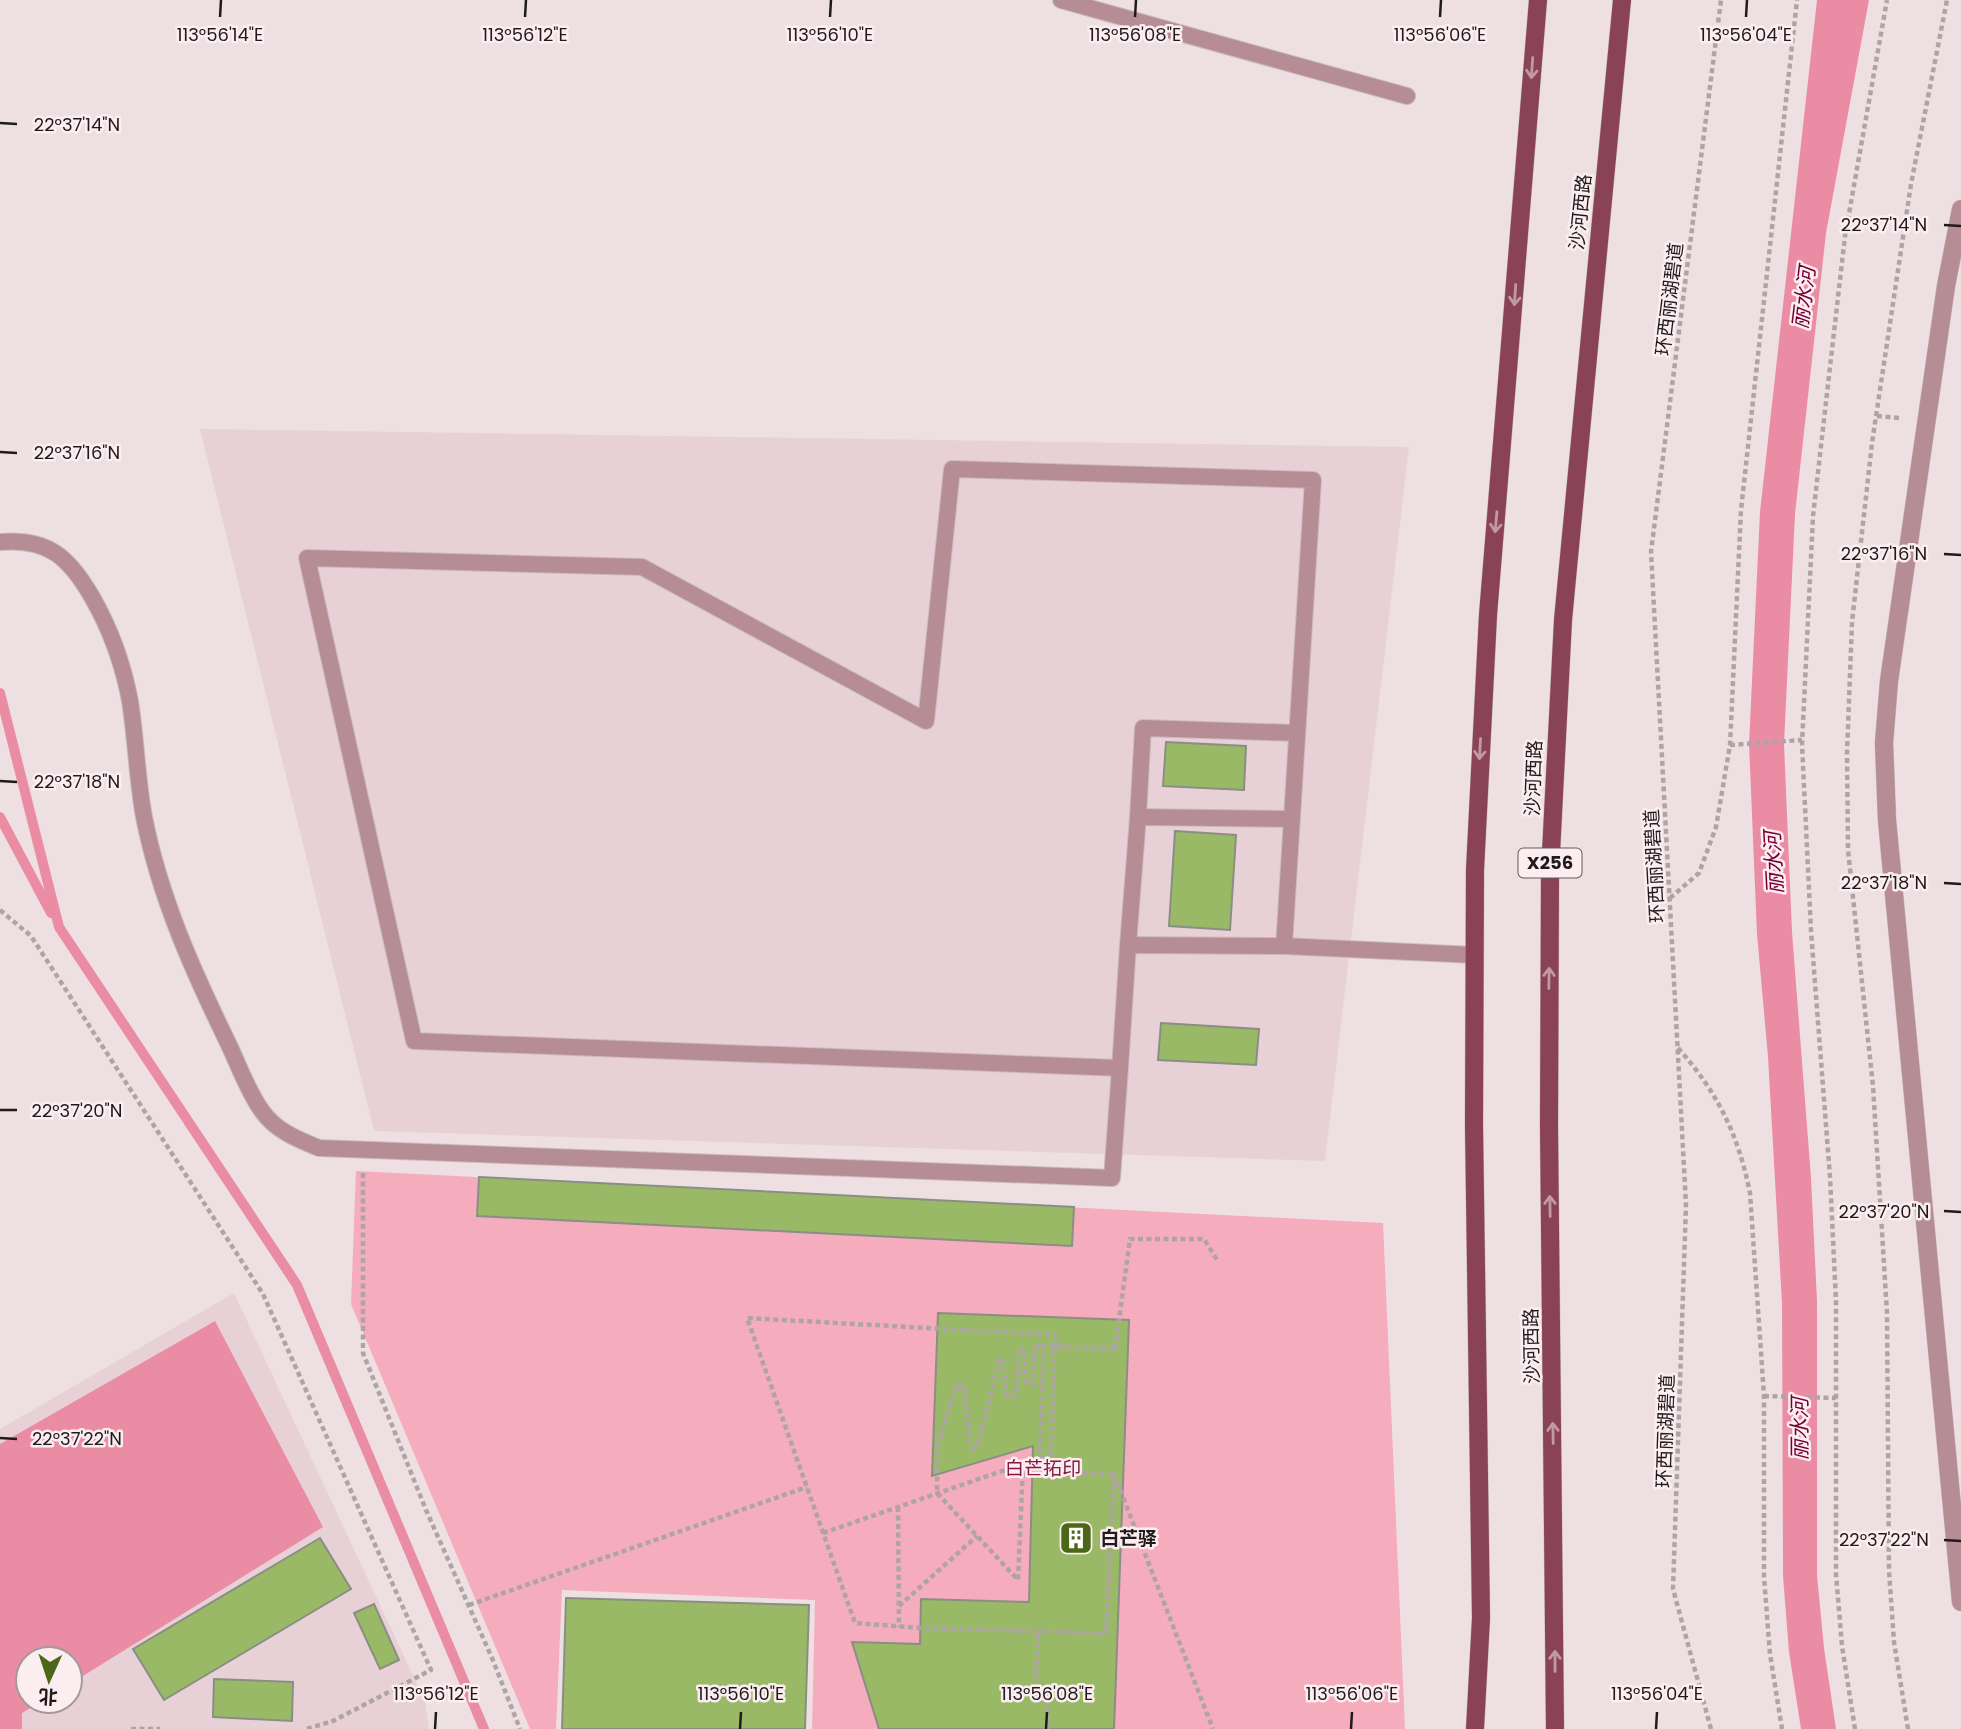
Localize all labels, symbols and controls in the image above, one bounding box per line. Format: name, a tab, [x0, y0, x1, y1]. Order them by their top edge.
text: 113°56'14"E	[177, 22, 263, 47]
text: 113°56'12"E	[482, 22, 568, 47]
text: 113°56'10"E	[787, 22, 873, 47]
text: 113°56'08"E	[1089, 22, 1181, 47]
text: 113°56'06"E	[1394, 22, 1486, 47]
text: 113°56'04"E	[1700, 22, 1792, 47]
one-way arrow	[1525, 56, 1538, 79]
text: 22°37'14"N	[34, 112, 120, 137]
street label: 沙河西路	[1563, 173, 1598, 251]
text: 22°37'14"N	[1841, 212, 1927, 237]
street label: 环西丽湖碧道	[1649, 241, 1690, 357]
water label: 丽水河	[1785, 261, 1822, 331]
one-way arrow	[1508, 283, 1521, 306]
text: 22°37'16"N	[34, 440, 120, 465]
one-way arrow	[1489, 510, 1502, 532]
text: 22°37'16"N	[1841, 541, 1927, 566]
one-way arrow	[1474, 737, 1487, 760]
street label: 沙河西路	[1519, 740, 1548, 816]
text: 22°37'18"N	[34, 769, 120, 794]
street label: 环西丽湖碧道	[1638, 808, 1671, 924]
water label: 丽水河	[1757, 827, 1790, 895]
road number: X256	[1518, 848, 1582, 878]
text: 22°37'18"N	[1841, 870, 1927, 895]
one-way arrow	[1542, 967, 1555, 990]
text: 22°37'20"N	[32, 1098, 122, 1123]
one-way arrow	[1543, 1195, 1557, 1218]
text: 22°37'20"N	[1839, 1199, 1929, 1224]
street label: 沙河西路	[1517, 1308, 1546, 1384]
street label: 环西丽湖碧道	[1650, 1374, 1681, 1488]
water label: 丽水河	[1785, 1394, 1814, 1461]
one-way arrow	[1546, 1422, 1560, 1445]
text: 22°37'22"N	[32, 1426, 122, 1451]
park label: 白芒拓印	[1005, 1455, 1081, 1482]
building icon: 白芒驿	[1057, 1519, 1095, 1557]
place label: 白芒驿	[1100, 1525, 1157, 1552]
text: 22°37'22"N	[1839, 1527, 1929, 1552]
north arrow	[14, 1645, 84, 1715]
one-way arrow	[1548, 1650, 1562, 1673]
text: 113°56'12"E	[393, 1681, 479, 1706]
text: 113°56'10"E	[698, 1681, 784, 1706]
text: 113°56'08"E	[1001, 1681, 1093, 1706]
text: 113°56'06"E	[1306, 1681, 1398, 1706]
text: 113°56'04"E	[1611, 1681, 1703, 1706]
text: 北	[38, 1682, 58, 1710]

